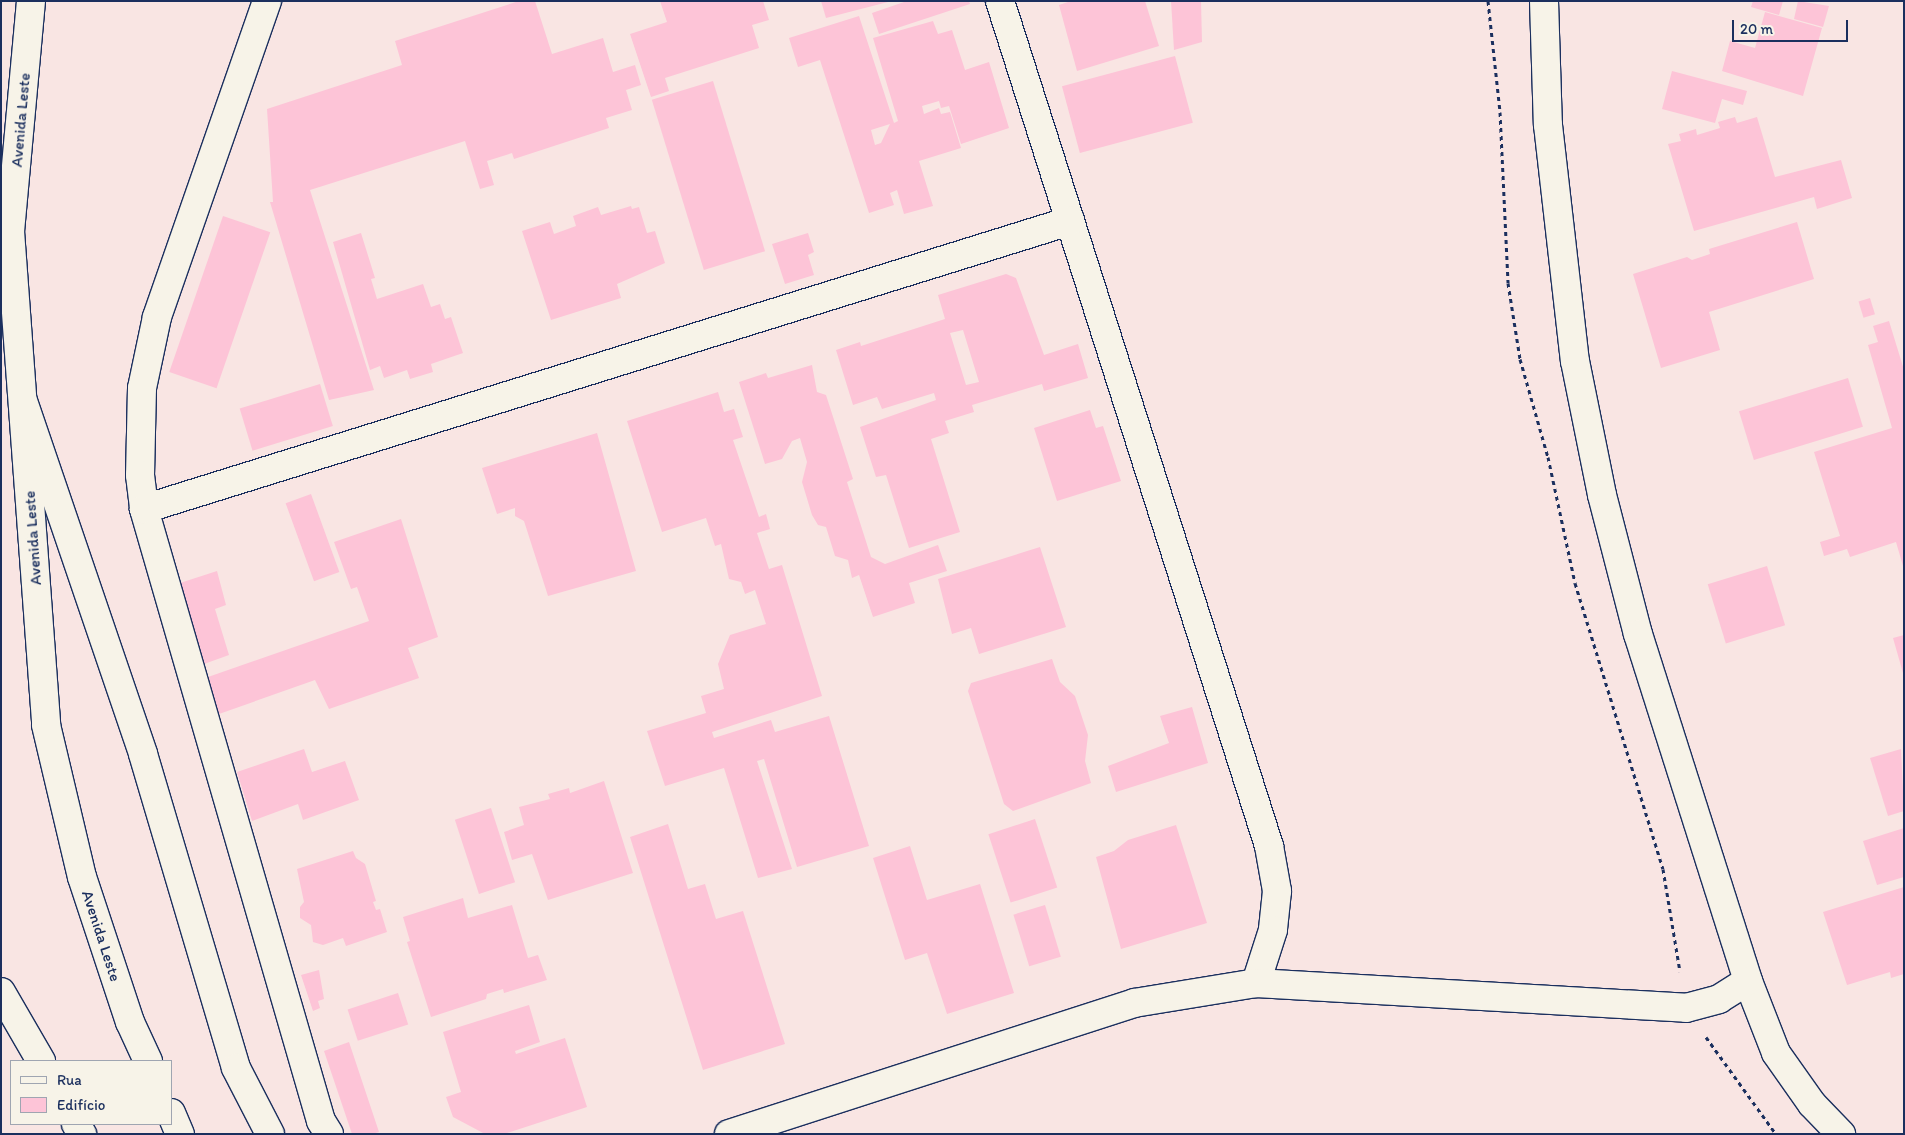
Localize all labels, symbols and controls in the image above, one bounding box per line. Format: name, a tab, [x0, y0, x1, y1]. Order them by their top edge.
scale bar	[1735, 10, 1851, 42]
text: 20 m	[1740, 20, 1773, 38]
street label: Avenida Leste	[7, 72, 35, 168]
street label: Avenida Leste	[20, 490, 46, 586]
street label: Avenida Leste	[77, 888, 125, 984]
legend	[10, 1060, 172, 1125]
text: Rua	[57, 1071, 82, 1089]
text: Edifício	[57, 1096, 105, 1114]

